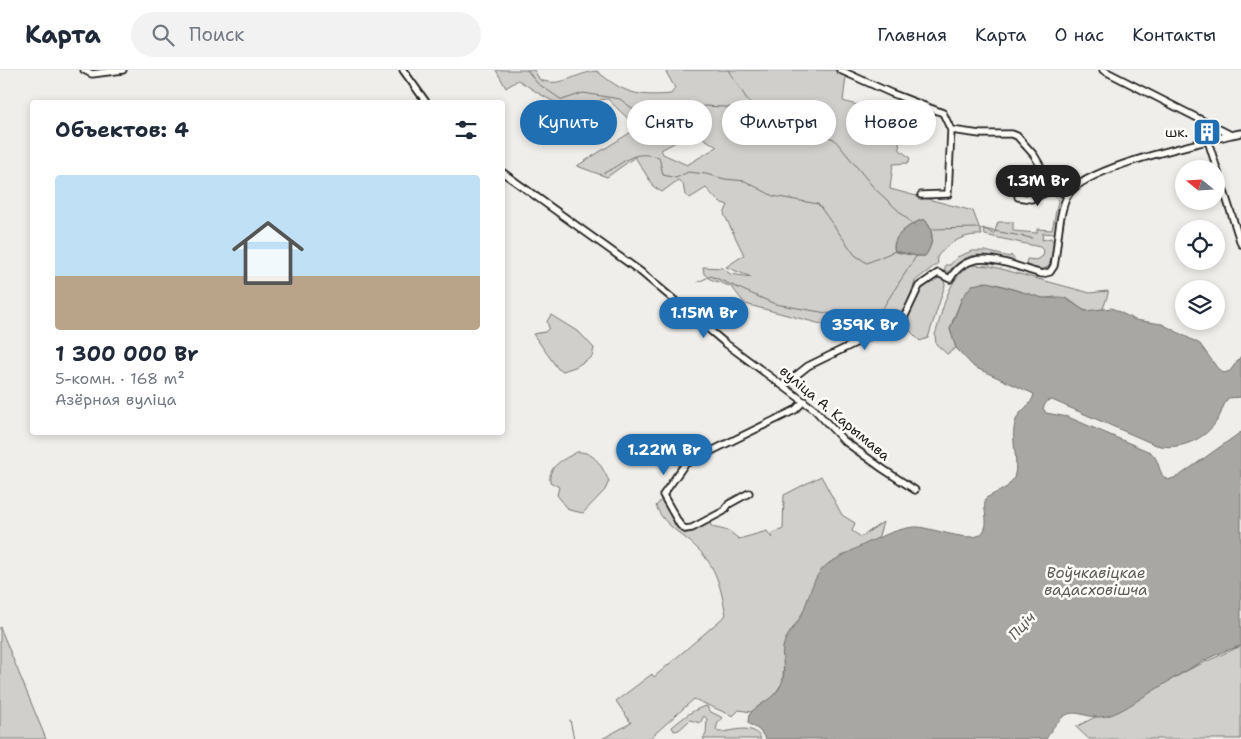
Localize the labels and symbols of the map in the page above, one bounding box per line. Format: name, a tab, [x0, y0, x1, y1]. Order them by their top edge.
building icon: шк.	[1192, 117, 1222, 147]
place label: шк.	[1165, 123, 1188, 141]
north arrow	[1175, 160, 1225, 210]
pin: 1.3M Br	[992, 164, 1084, 207]
pin: 1.15M Br	[652, 296, 756, 339]
pin: 359K Br	[819, 308, 911, 351]
street label: вуліца А. Карымава	[776, 362, 894, 465]
pin: 1.22M Br	[612, 434, 716, 476]
water label: Воўчкавіцкае вадасховішча	[1044, 563, 1148, 600]
water label: Пціч	[1004, 608, 1040, 644]

